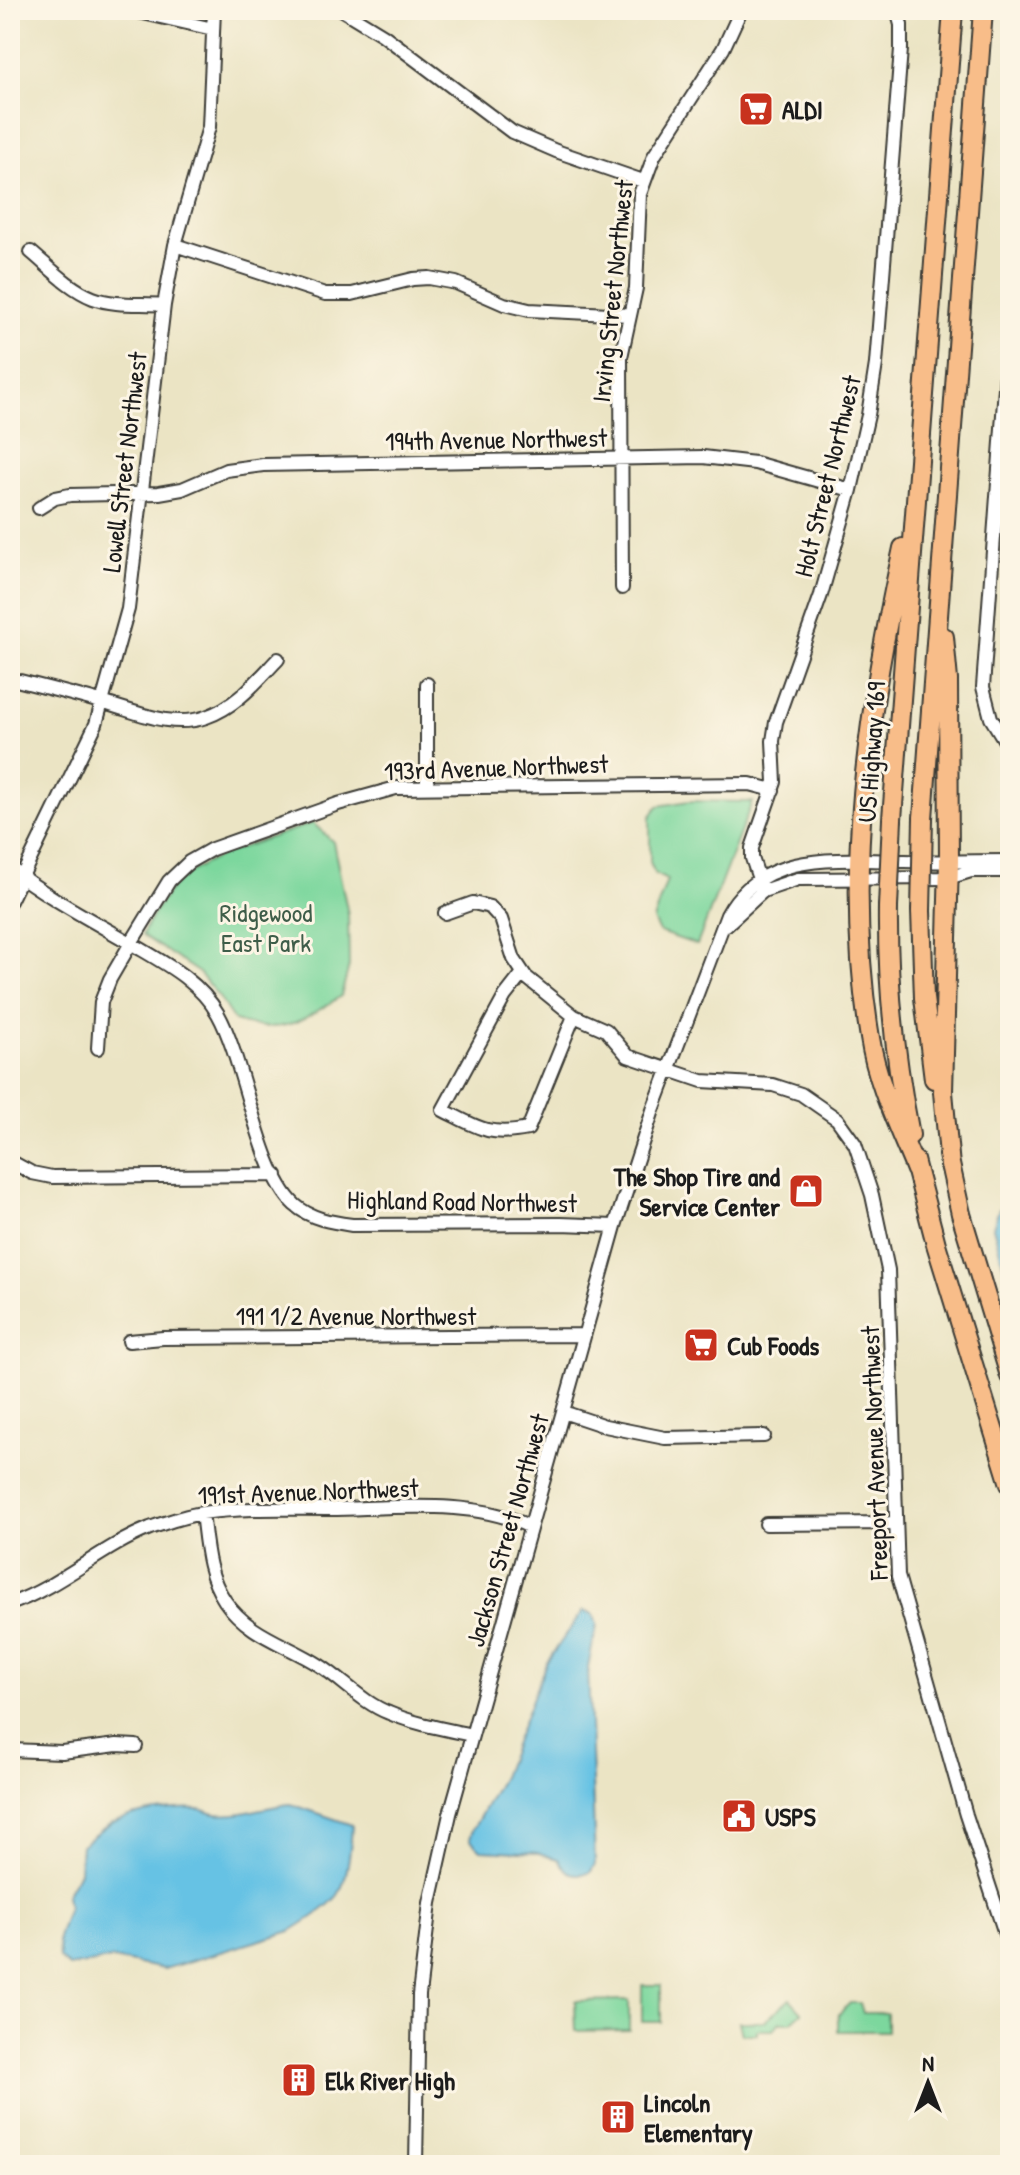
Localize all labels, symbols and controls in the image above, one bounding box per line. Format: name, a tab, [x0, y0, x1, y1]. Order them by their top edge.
supermarket icon: ALDI	[737, 90, 775, 128]
place label: ALDI	[782, 92, 823, 127]
street label: Irving Street Northwest	[583, 177, 641, 404]
street label: Lowell Street Northwest	[93, 349, 155, 574]
street label: Holt Street Northwest	[785, 371, 869, 580]
street label: 194th Avenue Northwest	[385, 420, 608, 458]
street label: US Highway 169	[849, 680, 893, 824]
street label: 193rd Avenue Northwest	[383, 746, 610, 788]
park label: Ridgewood East Park	[220, 895, 312, 960]
place label: The Shop Tire and Service Center	[613, 1159, 781, 1224]
shop icon: The Shop Tire and Service Center	[787, 1172, 825, 1210]
street label: Highland Road Northwest	[347, 1181, 578, 1221]
street label: 191 1/2 Avenue Northwest	[236, 1298, 477, 1333]
street label: Freeport Avenue Northwest	[852, 1324, 896, 1582]
supermarket icon: Cub Foods	[682, 1326, 720, 1364]
place label: Cub Foods	[727, 1328, 819, 1363]
street label: Jackson Street Northwest	[457, 1408, 557, 1651]
street label: 191st Avenue Northwest	[197, 1470, 420, 1512]
public building icon: USPS	[720, 1797, 758, 1835]
place label: USPS	[765, 1799, 816, 1834]
north arrow	[888, 2043, 968, 2123]
text: N	[922, 2048, 934, 2078]
building icon: Elk River High	[280, 2061, 318, 2099]
place label: Elk River High	[325, 2063, 455, 2099]
place label: Lincoln Elementary	[644, 2085, 753, 2151]
building icon: Lincoln Elementary	[599, 2098, 637, 2136]

